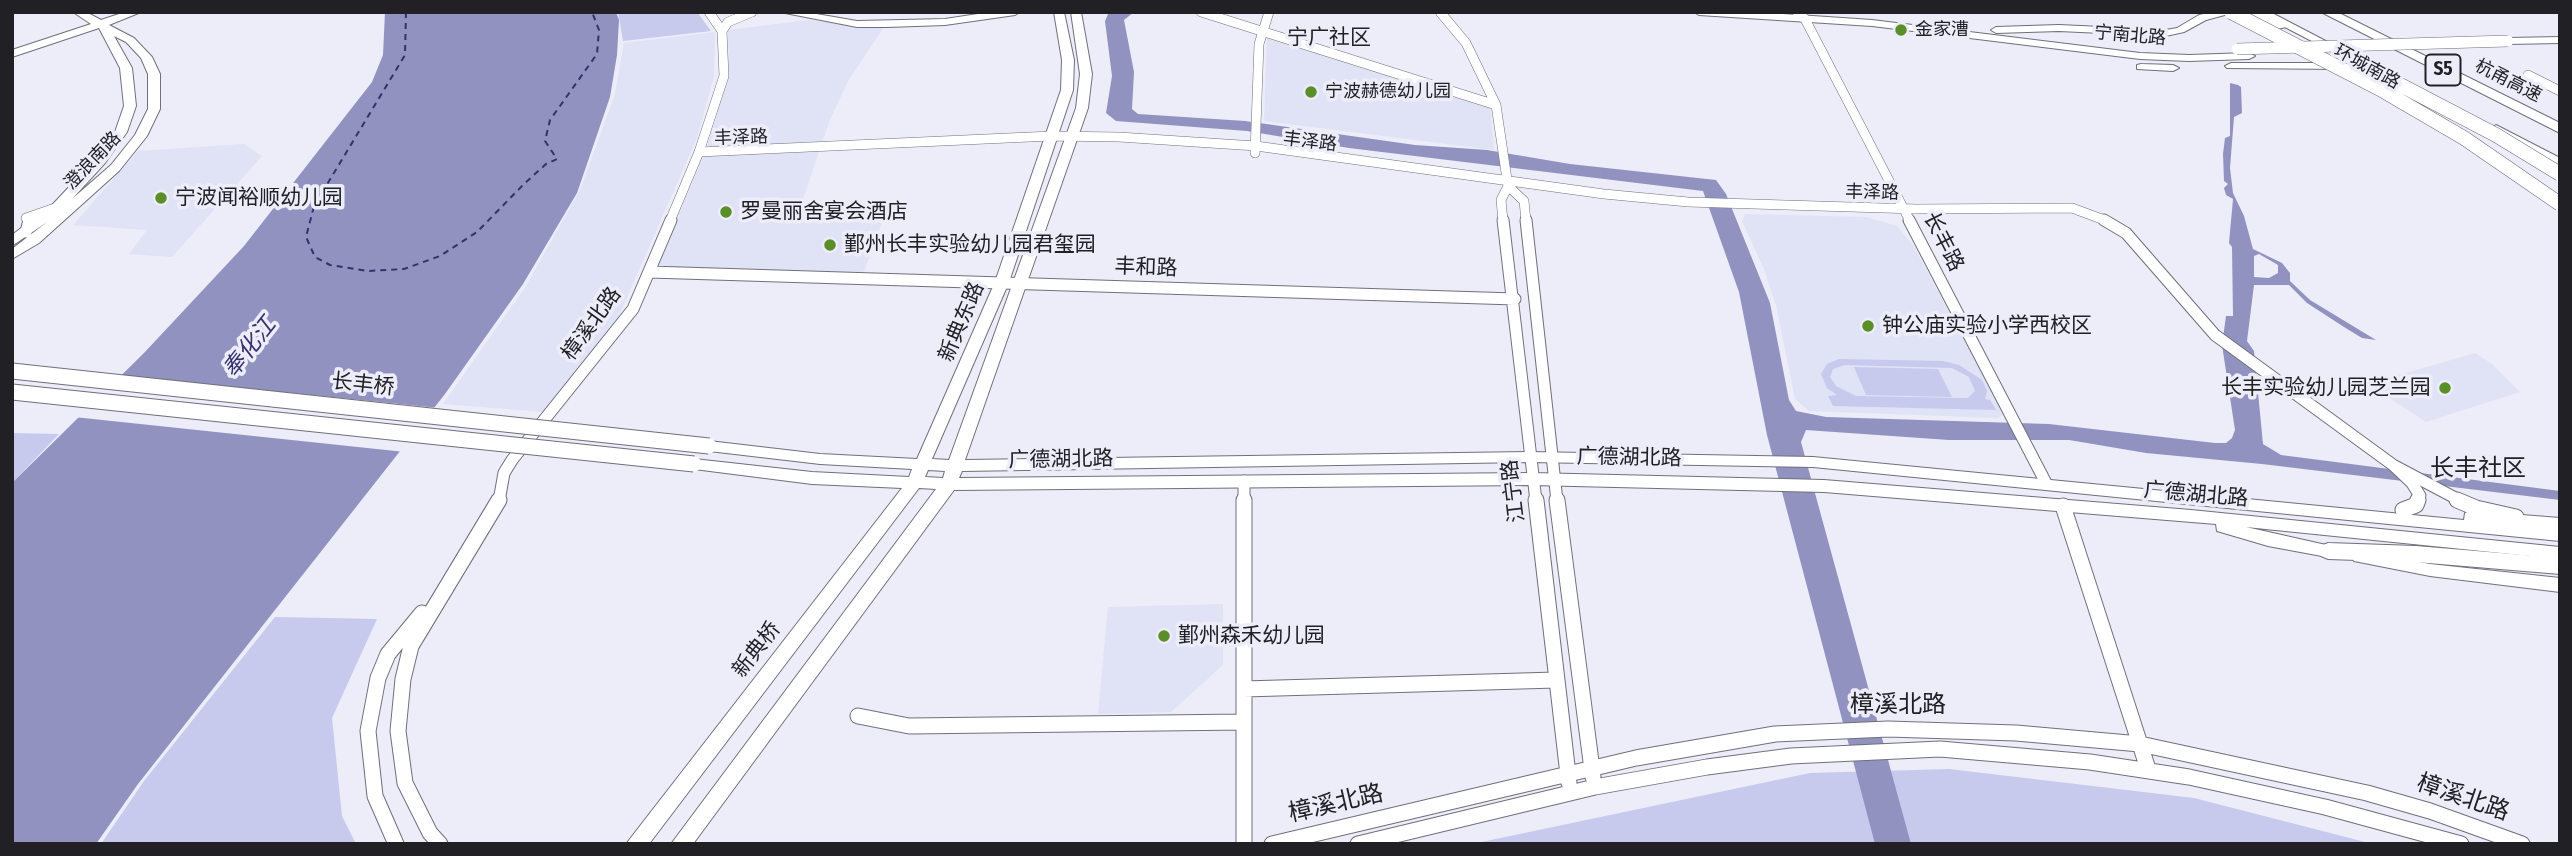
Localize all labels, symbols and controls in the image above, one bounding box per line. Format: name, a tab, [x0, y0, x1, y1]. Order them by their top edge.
place label: 金家漕	[1915, 19, 1969, 41]
marker: 金家漕	[1893, 22, 1909, 38]
street label: 宁南北路	[2093, 22, 2167, 50]
district label: 宁广社区	[1287, 25, 1371, 51]
street label: 环城南路	[2330, 40, 2404, 94]
road number: S5	[2426, 54, 2460, 86]
street label: 杭甬高速	[2471, 55, 2545, 107]
place label: 宁波赫德幼儿园	[1325, 81, 1451, 103]
marker: 宁波赫德幼儿园	[1303, 84, 1319, 100]
street label: 丰泽路	[714, 126, 768, 150]
street label: 澄浪南路	[60, 128, 126, 194]
street label: 丰泽路	[1282, 128, 1338, 156]
street label: 丰泽路	[1845, 182, 1899, 204]
place label: 宁波闻裕顺幼儿园	[175, 185, 343, 211]
marker: 宁波闻裕顺幼儿园	[153, 190, 169, 206]
place label: 罗曼丽舍宴会酒店	[740, 199, 908, 225]
marker: 罗曼丽舍宴会酒店	[718, 204, 734, 220]
street label: 长丰路	[1917, 208, 1969, 276]
place label: 鄞州长丰实验幼儿园君玺园	[844, 232, 1096, 258]
marker: 鄞州长丰实验幼儿园君玺园	[822, 237, 838, 253]
street label: 丰和路	[1114, 254, 1178, 282]
street label: 新典东路	[934, 278, 990, 366]
street label: 樟溪北路	[557, 283, 627, 365]
water label: 奉化江	[218, 312, 282, 384]
place label: 钟公庙实验小学西校区	[1882, 313, 2092, 339]
marker: 钟公庙实验小学西校区	[1860, 318, 1876, 334]
street label: 长丰桥	[330, 369, 396, 401]
place label: 长丰实验幼儿园芝兰园	[2221, 375, 2431, 401]
marker: 长丰实验幼儿园芝兰园	[2437, 380, 2453, 396]
street label: 广德湖北路	[1576, 444, 1682, 472]
street label: 广德湖北路	[1008, 446, 1114, 474]
district label: 长丰社区	[2430, 455, 2526, 483]
street label: 江宁路	[1498, 458, 1530, 524]
street label: 广德湖北路	[2143, 478, 2249, 512]
street label: 新典桥	[728, 617, 786, 683]
place label: 鄞州森禾幼儿园	[1178, 623, 1325, 649]
marker: 鄞州森禾幼儿园	[1156, 628, 1172, 644]
street label: 樟溪北路	[1850, 691, 1946, 719]
street label: 樟溪北路	[2413, 769, 2513, 827]
street label: 樟溪北路	[1286, 779, 1386, 829]

